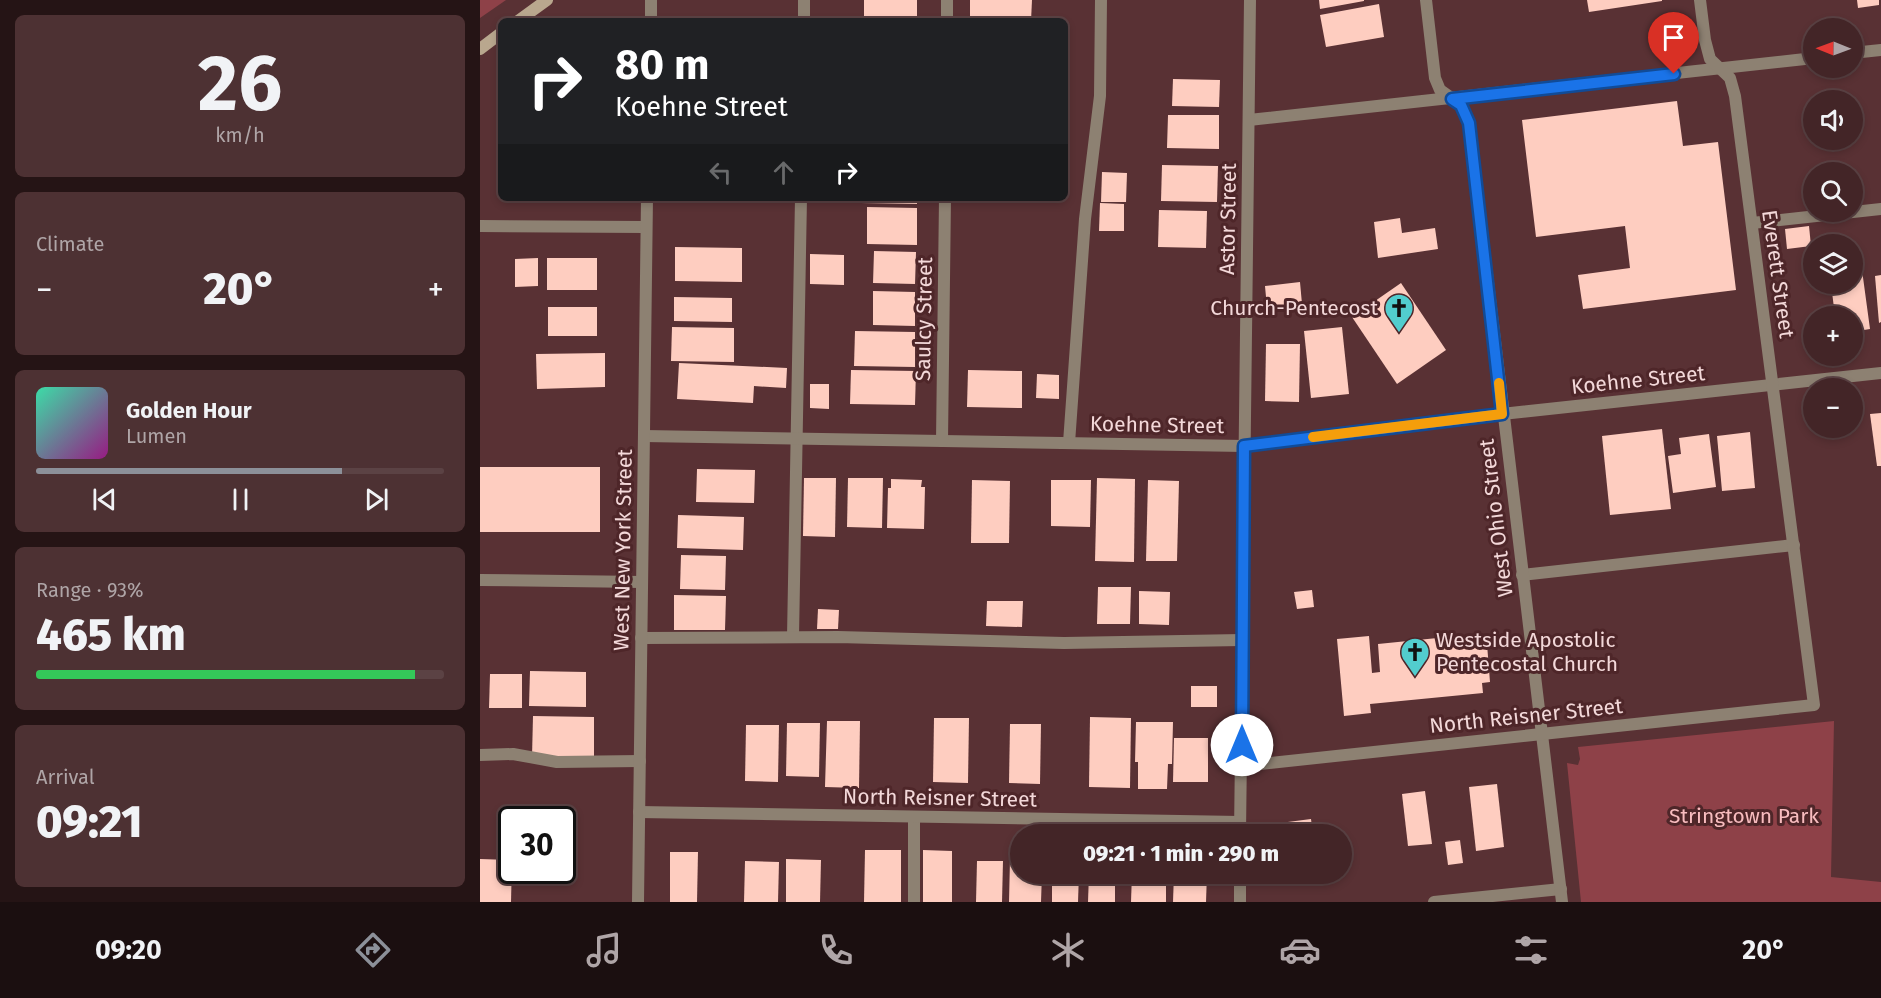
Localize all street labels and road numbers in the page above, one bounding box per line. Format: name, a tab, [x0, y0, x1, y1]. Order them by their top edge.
street label: Astor Street	[1214, 162, 1242, 275]
street label: Everett Street	[1756, 208, 1800, 340]
street label: Saulcy Street	[910, 256, 938, 381]
street label: Koehne Street	[1570, 360, 1707, 400]
street label: Koehne Street	[1090, 411, 1225, 439]
street label: West Ohio Street	[1473, 437, 1519, 599]
street label: West New York Street	[608, 448, 638, 651]
street label: North Reisner Street	[1428, 693, 1624, 739]
street label: North Reisner Street	[843, 783, 1038, 813]

